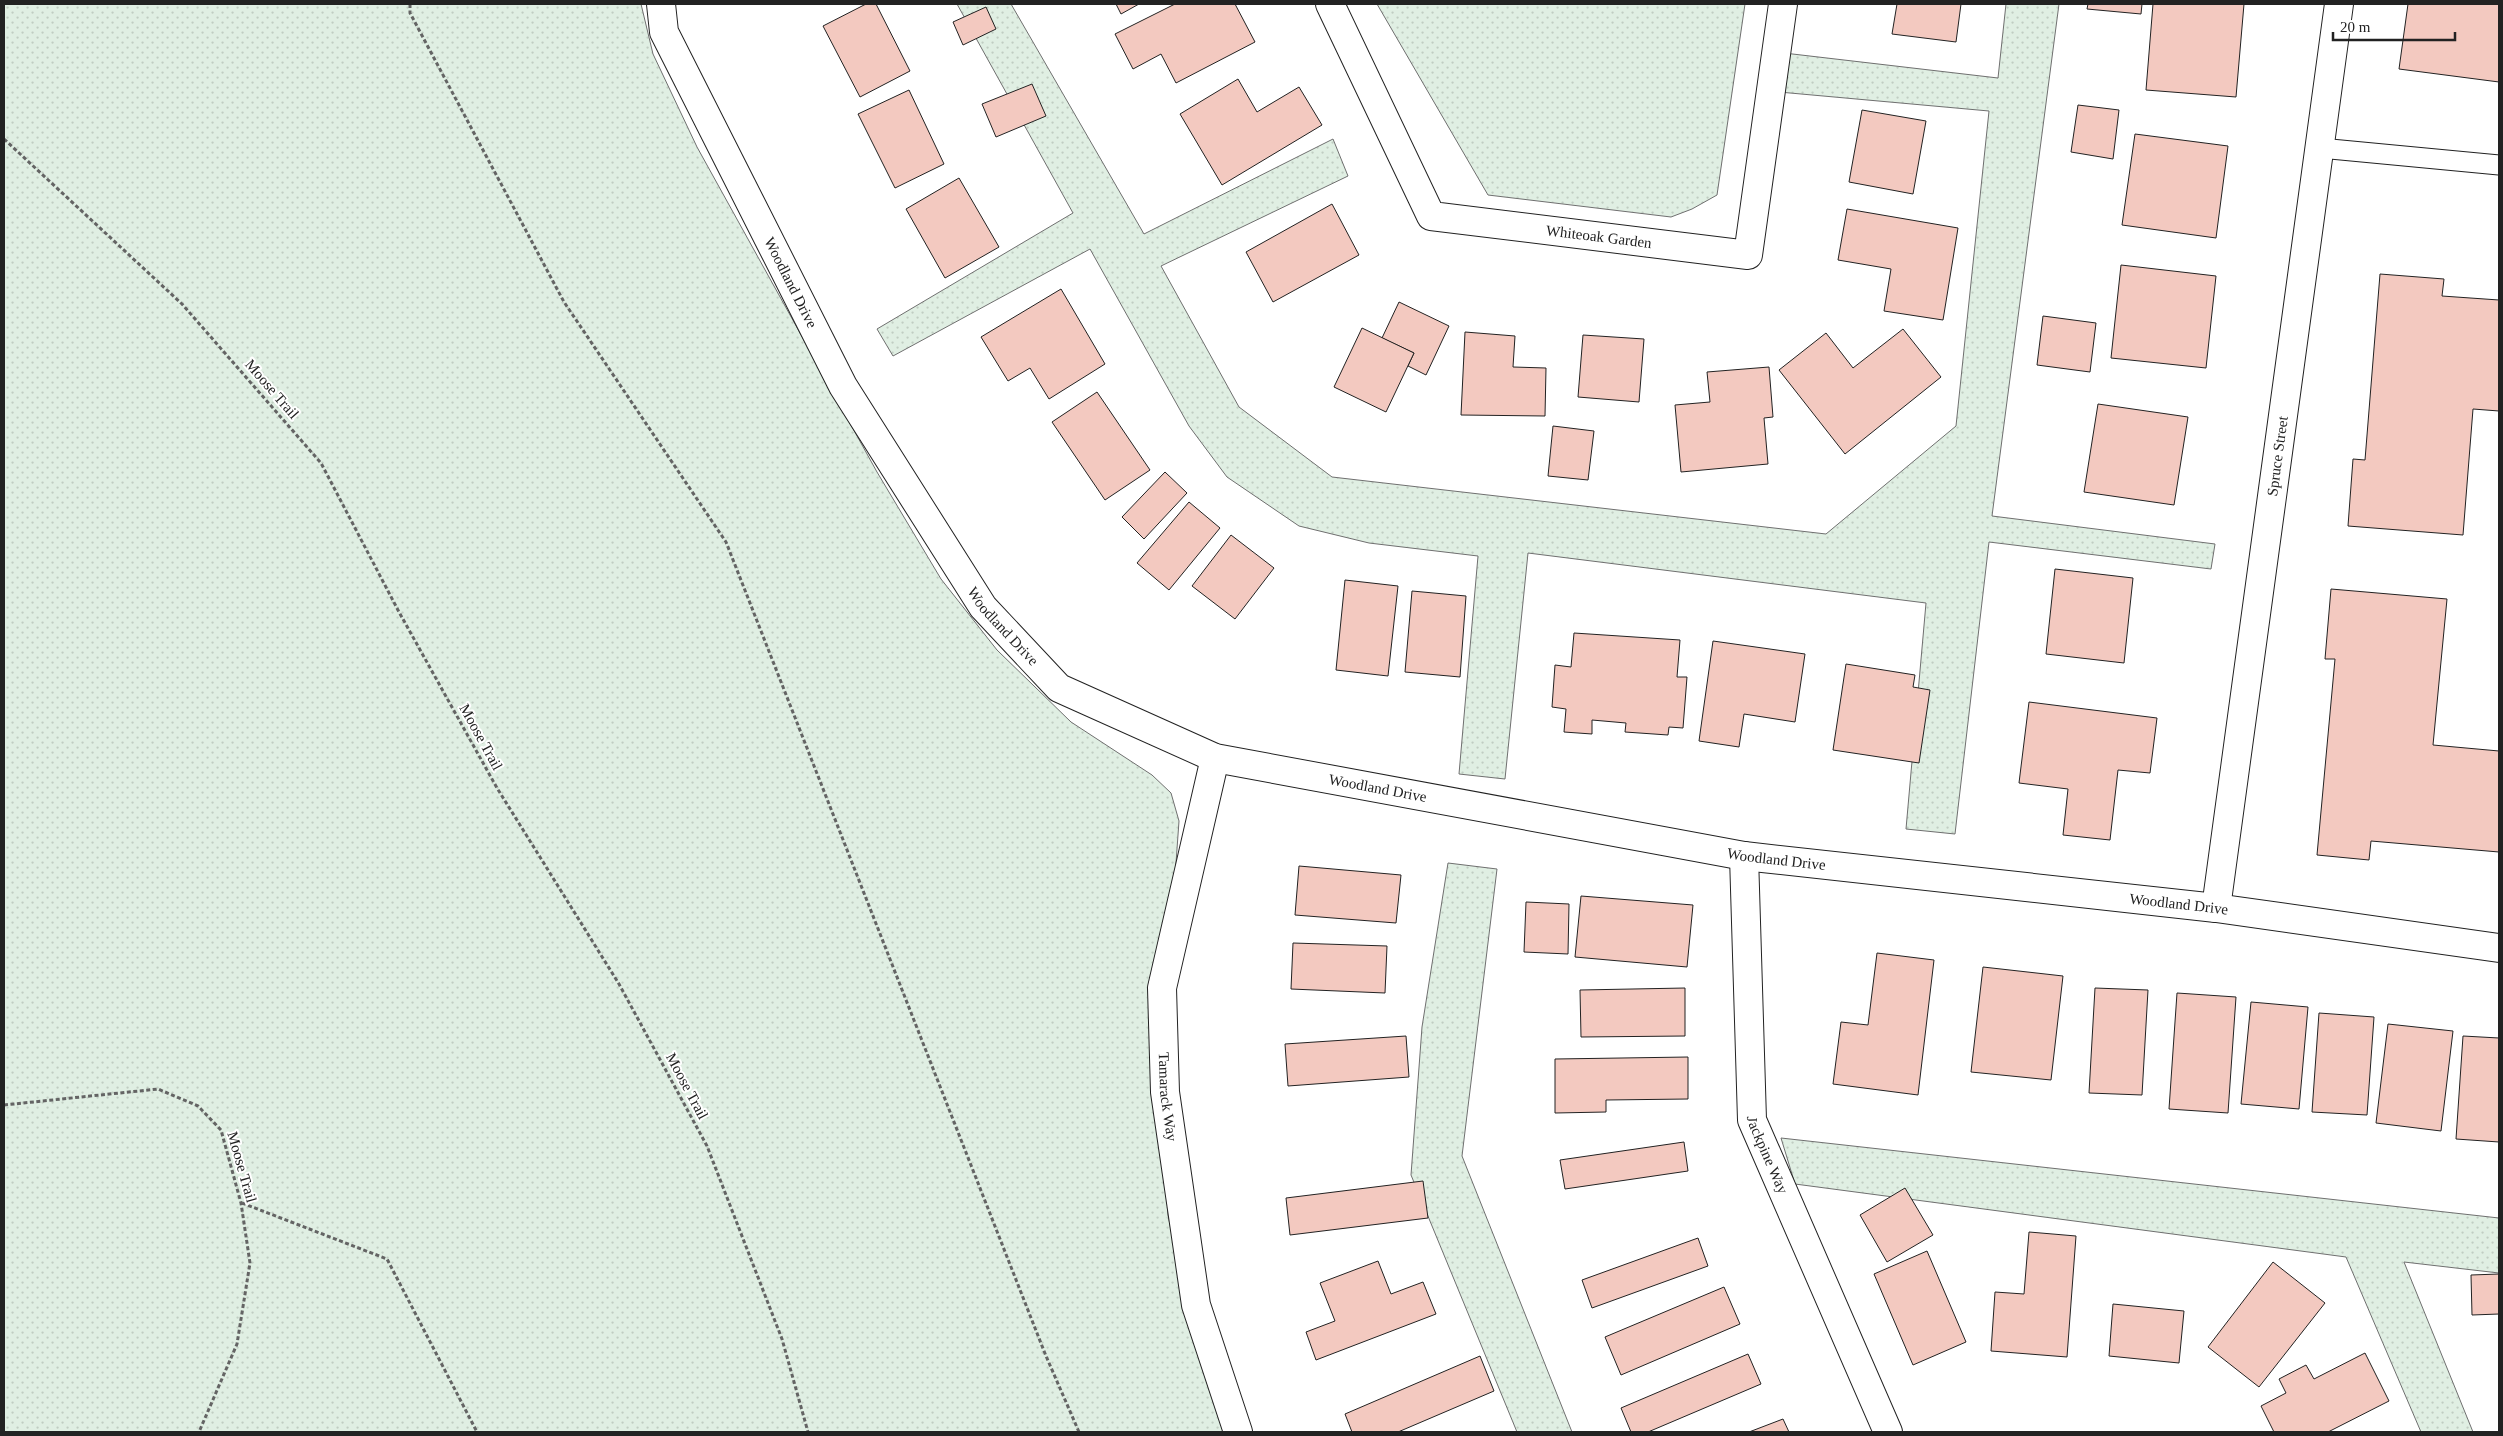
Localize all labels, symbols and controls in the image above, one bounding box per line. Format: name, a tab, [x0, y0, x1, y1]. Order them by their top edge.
scale bar	[2333, 10, 2456, 42]
text: 20 m	[2340, 19, 2371, 35]
street label: Whiteoak Garden	[1545, 222, 1653, 251]
street label: Woodland Drive	[761, 235, 820, 331]
street label: Moose Trail	[242, 356, 302, 422]
street label: Spruce Street	[2264, 414, 2291, 497]
street label: Woodland Drive	[964, 584, 1042, 669]
street label: Moose Trail	[456, 701, 506, 773]
street label: Woodland Drive	[1327, 771, 1428, 805]
street label: Woodland Drive	[1726, 845, 1827, 873]
street label: Woodland Drive	[2129, 891, 2230, 918]
street label: Moose Trail	[663, 1050, 711, 1122]
street label: Tamarack Way	[1156, 1052, 1180, 1143]
street label: Jackpine Way	[1744, 1116, 1791, 1196]
street label: Moose Trail	[224, 1130, 260, 1204]

